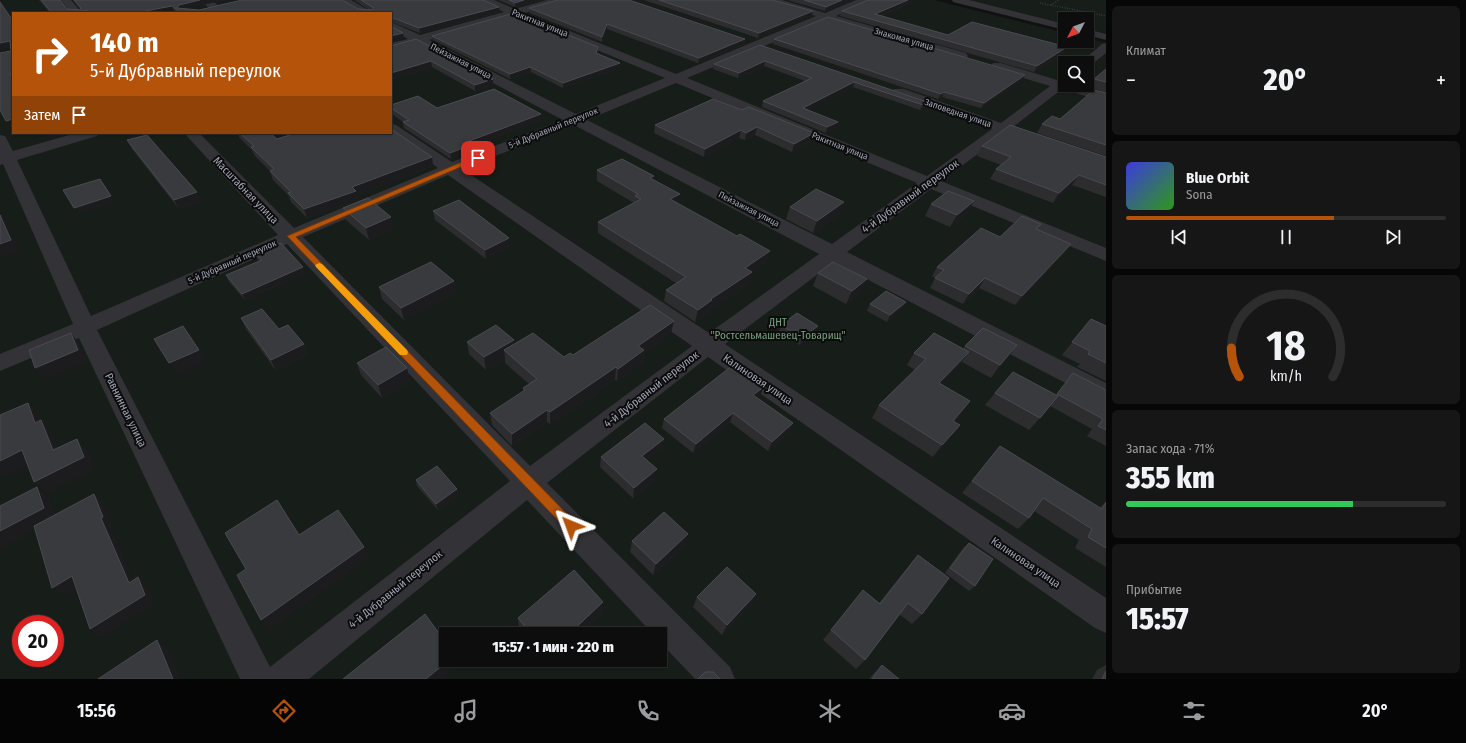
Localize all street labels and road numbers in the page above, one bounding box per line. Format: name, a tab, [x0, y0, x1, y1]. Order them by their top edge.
street label: Ракитная улица	[510, 7, 570, 39]
street label: Знакомая улица	[873, 26, 935, 52]
street label: Пейзажная улица	[429, 41, 494, 81]
street label: Заповедная улица	[923, 97, 993, 129]
street label: 5-й Дубравный переулок	[507, 105, 600, 150]
street label: Ракитная улица	[810, 130, 870, 162]
street label: Масштабная улица	[210, 154, 281, 226]
street label: 4-й Дубравный переулок	[859, 156, 962, 236]
street label: Пейзажная улица	[717, 189, 782, 229]
street label: 5-й Дубравный переулок	[186, 238, 278, 286]
street label: 4-й Дубравный переулок	[601, 348, 702, 430]
street label: Калиновая улица	[721, 351, 795, 407]
street label: Равнинная улица	[102, 371, 149, 449]
street label: Калиновая улица	[989, 534, 1063, 590]
street label: 4-й Дубравный переулок	[346, 547, 445, 631]

